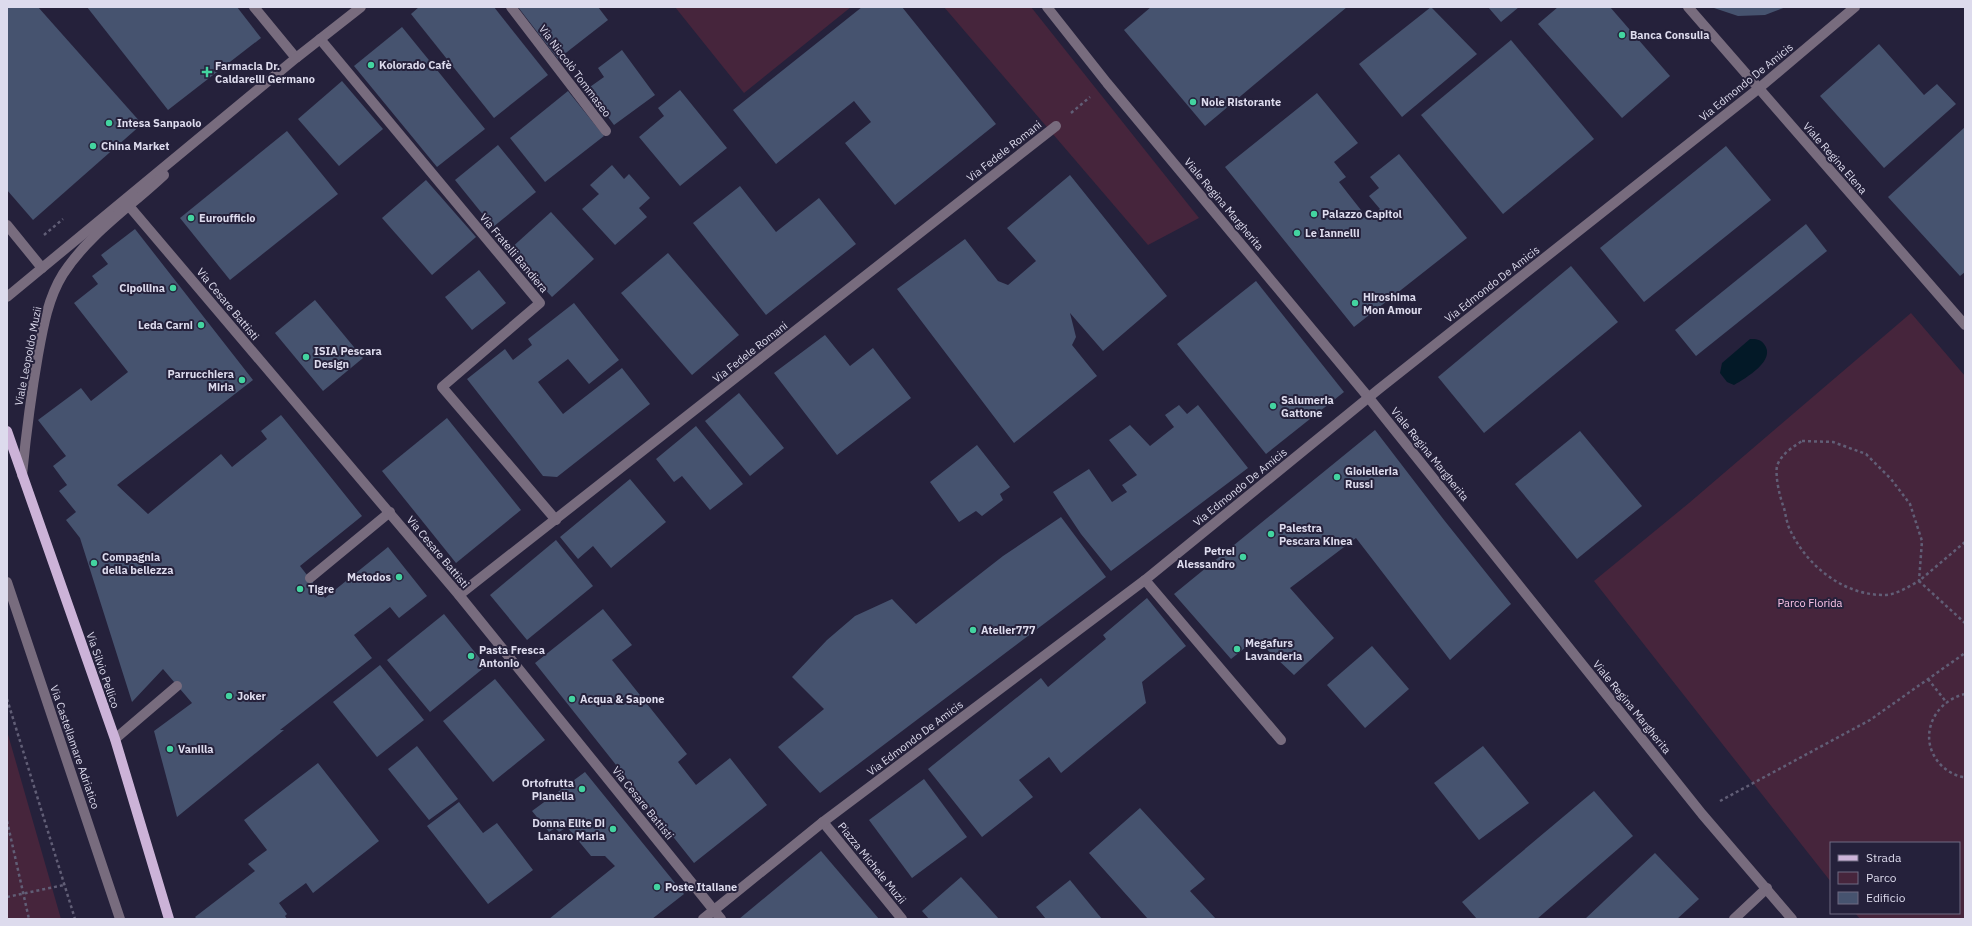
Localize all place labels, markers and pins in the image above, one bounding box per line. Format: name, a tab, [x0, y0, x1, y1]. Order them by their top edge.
place label: Banca Consulia	[1630, 28, 1709, 42]
marker: Banca Consulia	[1617, 30, 1627, 40]
place label: Kolorado Cafè	[379, 58, 452, 72]
place label: Farmacia Dr. Caldarelli Germano	[215, 59, 315, 86]
marker: Kolorado Cafè	[366, 60, 376, 70]
marker: Farmacia Dr. Caldarelli Germano	[202, 67, 212, 77]
place label: Nole Ristorante	[1201, 95, 1281, 109]
marker: Nole Ristorante	[1188, 97, 1198, 107]
place label: Intesa Sanpaolo	[117, 116, 201, 130]
marker: Intesa Sanpaolo	[104, 118, 114, 128]
place label: China Market	[101, 139, 169, 153]
marker: China Market	[88, 141, 98, 151]
place label: Palazzo Capitol	[1322, 207, 1403, 221]
marker: Palazzo Capitol	[1309, 209, 1319, 219]
place label: Euroufficio	[199, 211, 256, 225]
marker: Euroufficio	[186, 213, 196, 223]
place label: Le Iannelli	[1305, 226, 1360, 240]
marker: Le Iannelli	[1292, 228, 1302, 238]
place label: Cipollina	[119, 281, 165, 295]
marker: Cipollina	[168, 283, 178, 293]
place label: Hiroshima Mon Amour	[1363, 290, 1422, 317]
marker: Hiroshima Mon Amour	[1350, 298, 1360, 308]
place label: Leda Carni	[138, 318, 193, 332]
marker: Leda Carni	[196, 320, 206, 330]
place label: ISIA Pescara Design	[314, 344, 382, 371]
marker: ISIA Pescara Design	[301, 352, 311, 362]
place label: Parrucchiera Miria	[167, 367, 234, 394]
marker: Parrucchiera Miria	[237, 375, 247, 385]
place label: Salumeria Gattone	[1281, 393, 1334, 420]
marker: Salumeria Gattone	[1268, 401, 1278, 411]
place label: Gioielleria Russi	[1345, 464, 1398, 491]
marker: Gioielleria Russi	[1332, 472, 1342, 482]
place label: Palestra Pescara Kinea	[1279, 521, 1353, 548]
marker: Palestra Pescara Kinea	[1266, 529, 1276, 539]
place label: Petrei Alessandro	[1177, 544, 1235, 571]
place label: Compagnia della bellezza	[102, 550, 174, 577]
marker: Petrei Alessandro	[1238, 552, 1248, 562]
marker: Compagnia della bellezza	[89, 558, 99, 568]
place label: Metodos	[347, 570, 391, 584]
marker: Metodos	[394, 572, 404, 582]
place label: Tigre	[308, 582, 334, 596]
marker: Tigre	[295, 584, 305, 594]
place label: Atelier777	[981, 623, 1036, 637]
marker: Atelier777	[968, 625, 978, 635]
place label: Megafurs Lavanderia	[1245, 636, 1302, 663]
place label: Pasta Fresca Antonio	[479, 643, 545, 670]
marker: Megafurs Lavanderia	[1232, 644, 1242, 654]
marker: Pasta Fresca Antonio	[466, 651, 476, 661]
place label: Joker	[237, 689, 267, 703]
marker: Joker	[224, 691, 234, 701]
place label: Acqua & Sapone	[580, 692, 665, 706]
marker: Acqua & Sapone	[567, 694, 577, 704]
place label: Vanilla	[178, 742, 214, 756]
marker: Vanilla	[165, 744, 175, 754]
place label: Ortofrutta Pianella	[522, 776, 574, 803]
marker: Ortofrutta Pianella	[577, 784, 587, 794]
place label: Donna Elite Di Lanaro Maria	[532, 816, 605, 843]
marker: Donna Elite Di Lanaro Maria	[608, 824, 618, 834]
place label: Poste Italiane	[665, 880, 737, 894]
marker: Poste Italiane	[652, 882, 662, 892]

